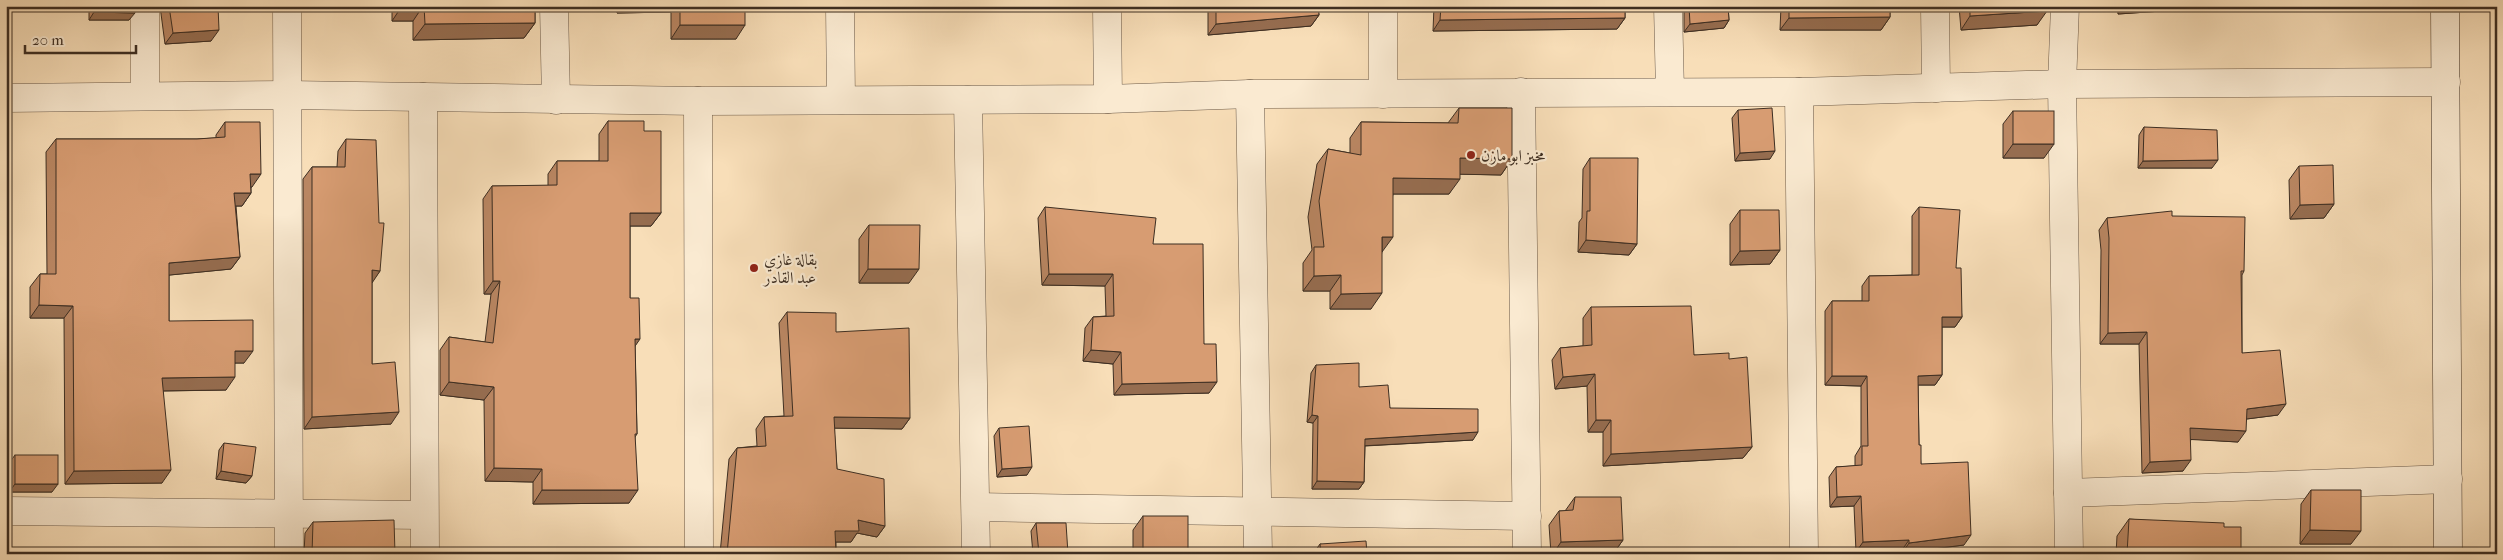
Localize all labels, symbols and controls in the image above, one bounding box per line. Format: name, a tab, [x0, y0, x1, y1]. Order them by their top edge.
scale bar	[25, 22, 136, 54]
text: 20 m	[32, 31, 64, 49]
place label: مخبز ابو مازن	[1481, 146, 1546, 166]
marker: مخبز ابو مازن	[1465, 149, 1477, 161]
place label: بقالة غازي عبد القادر	[762, 250, 817, 287]
marker: بقالة غازي عبد القادر	[748, 262, 760, 274]

